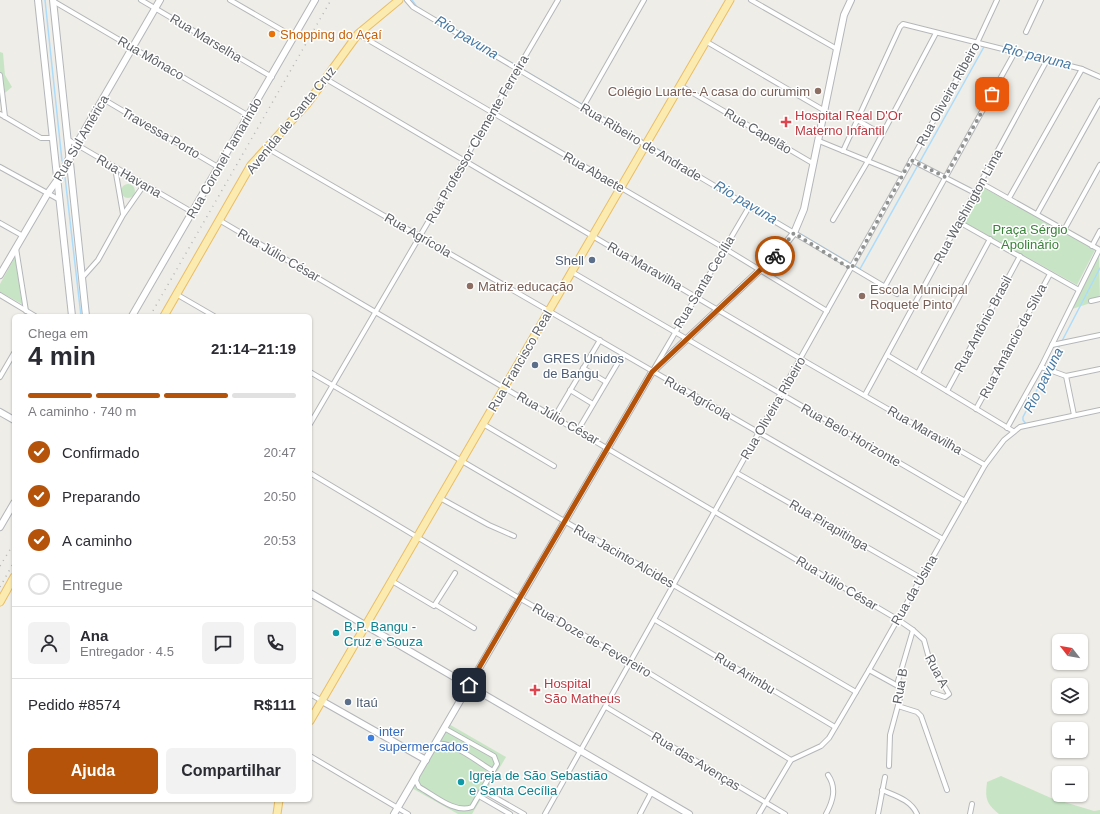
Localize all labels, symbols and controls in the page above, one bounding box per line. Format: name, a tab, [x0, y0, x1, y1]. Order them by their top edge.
street label: Rua Marselha	[167, 11, 245, 66]
water label: Rio pavuna	[433, 12, 502, 62]
place label: Shopping do Açaí	[280, 27, 382, 42]
marker: Shopping do Açaí	[267, 29, 277, 39]
street label: Rua Mônaco	[115, 33, 187, 83]
street label: Rua Oliveira Ribeiro	[913, 39, 983, 149]
water label: Rio pavuna	[1001, 40, 1074, 72]
street label: Rua Professor Clemente Ferreira	[423, 52, 532, 226]
street label: Avenida de Santa Cruz	[243, 63, 339, 177]
pin	[975, 77, 1009, 111]
icon: bag	[981, 83, 1003, 105]
place label: Colégio Luarte- A casa do curumim	[608, 84, 810, 99]
marker: Colégio Luarte- A casa do curumim	[813, 86, 823, 96]
street label: Rua Sul América	[50, 92, 112, 184]
street label: Rua Coronel Tamarindo	[183, 95, 265, 221]
street label: Rua Ribeiro de Andrade	[578, 100, 704, 184]
street label: Travessa Porto	[119, 105, 203, 161]
street label: Rua Capelão	[722, 105, 794, 157]
place label: Hospital Real D'Or Materno Infantil	[795, 108, 903, 138]
marker: Hospital Real D'Or Materno Infantil	[780, 116, 792, 128]
street label: Rua Washington Lima	[931, 146, 1006, 265]
street label: Rua Abaete	[561, 149, 627, 195]
street label: Rua Havana	[94, 151, 165, 201]
water label: Rio pavuna	[712, 177, 781, 227]
street label: Rua Agrícola	[382, 210, 455, 260]
park label: Praça Sérgio Apolinário	[992, 222, 1068, 252]
street label: Rua Júlio César	[235, 225, 323, 285]
street label: Rua Santa Cecília	[671, 233, 738, 331]
courier	[755, 236, 795, 276]
street label: Rua Maravilha	[605, 239, 686, 294]
icon: bike	[764, 245, 786, 267]
place label: Shell	[555, 253, 584, 268]
marker: Shell	[587, 255, 597, 265]
street label: Rua Antônio Brasil	[951, 273, 1015, 375]
place label: Matriz educação	[478, 279, 573, 294]
marker: Matriz educação	[465, 281, 475, 291]
street label: Rua Amâncio da Silva	[977, 281, 1050, 401]
place label: Escola Municipal Roquete Pinto	[870, 282, 968, 312]
marker: Escola Municipal Roquete Pinto	[857, 291, 867, 301]
street label: Rua Francisco Real	[485, 308, 555, 414]
text: Chega em	[28, 326, 88, 341]
text: 21:14–21:19	[211, 340, 296, 357]
text: 4 min	[28, 341, 96, 371]
water label: Rio pavuna	[1020, 345, 1066, 415]
place label: GRES Unidos de Bangu	[543, 351, 624, 381]
street label: Rua Oliveira Ribeiro	[737, 354, 809, 462]
marker: GRES Unidos de Bangu	[530, 360, 540, 370]
street label: Rua Agrícola	[662, 373, 735, 423]
street label: Rua Júlio César	[514, 388, 602, 448]
street label: Rua Belo Horizonte	[798, 400, 904, 470]
street label: Rua Maravilha	[885, 403, 966, 458]
text: A caminho · 740 m	[28, 404, 136, 419]
icon: check	[28, 441, 50, 463]
text: Confirmado	[62, 444, 140, 461]
text: 20:47	[263, 445, 296, 460]
icon: check	[28, 485, 50, 507]
text: Preparando	[62, 488, 140, 505]
text: 20:50	[263, 489, 296, 504]
street label: Rua Pirapitinga	[787, 496, 872, 554]
street label: Rua Jacinto Alcides	[571, 521, 677, 591]
icon: check	[28, 529, 50, 551]
text: A caminho	[62, 532, 132, 549]
text: 20:53	[263, 533, 296, 548]
street label: Rua da Usina	[888, 551, 941, 628]
street label: Rua Júlio César	[793, 553, 881, 614]
text: Entregue	[62, 576, 123, 593]
street label: Rua Doze de Fevereiro	[530, 600, 654, 680]
place label: B.P. Bangu - Cruz e Souza	[344, 619, 424, 649]
button: person	[28, 622, 70, 664]
button: chat	[202, 622, 244, 664]
button: phone	[254, 622, 296, 664]
text: Ana	[80, 627, 108, 644]
marker: B.P. Bangu - Cruz e Souza	[331, 628, 341, 638]
north arrow	[1052, 634, 1088, 670]
map controls	[1052, 634, 1088, 802]
text: Entregador · 4.5	[80, 644, 174, 659]
street label: Rua Arimbu	[712, 649, 778, 697]
street label: Rua A	[922, 652, 952, 690]
street label: Rua B	[889, 667, 911, 705]
pin	[452, 668, 486, 702]
icon: home	[458, 674, 480, 696]
place label: Hospital São Matheus	[544, 676, 621, 706]
button: layers	[1052, 678, 1088, 714]
marker: Hospital São Matheus	[529, 684, 541, 696]
place label: Itaú	[356, 695, 378, 710]
text: Pedido #8574	[28, 696, 121, 713]
text: R$111	[253, 696, 296, 713]
marker: Itaú	[343, 697, 353, 707]
button: +	[1052, 722, 1088, 758]
place label: inter supermercados	[379, 724, 469, 754]
street label: Rua das Avenças	[649, 729, 744, 794]
marker: inter supermercados	[366, 733, 376, 743]
button: Ajuda	[28, 748, 158, 794]
button: Compartilhar	[166, 748, 296, 794]
button: −	[1052, 766, 1088, 802]
place label: Igreja de São Sebastião e Santa Cecília	[469, 768, 608, 798]
marker: Igreja de São Sebastião e Santa Cecília	[456, 777, 466, 787]

